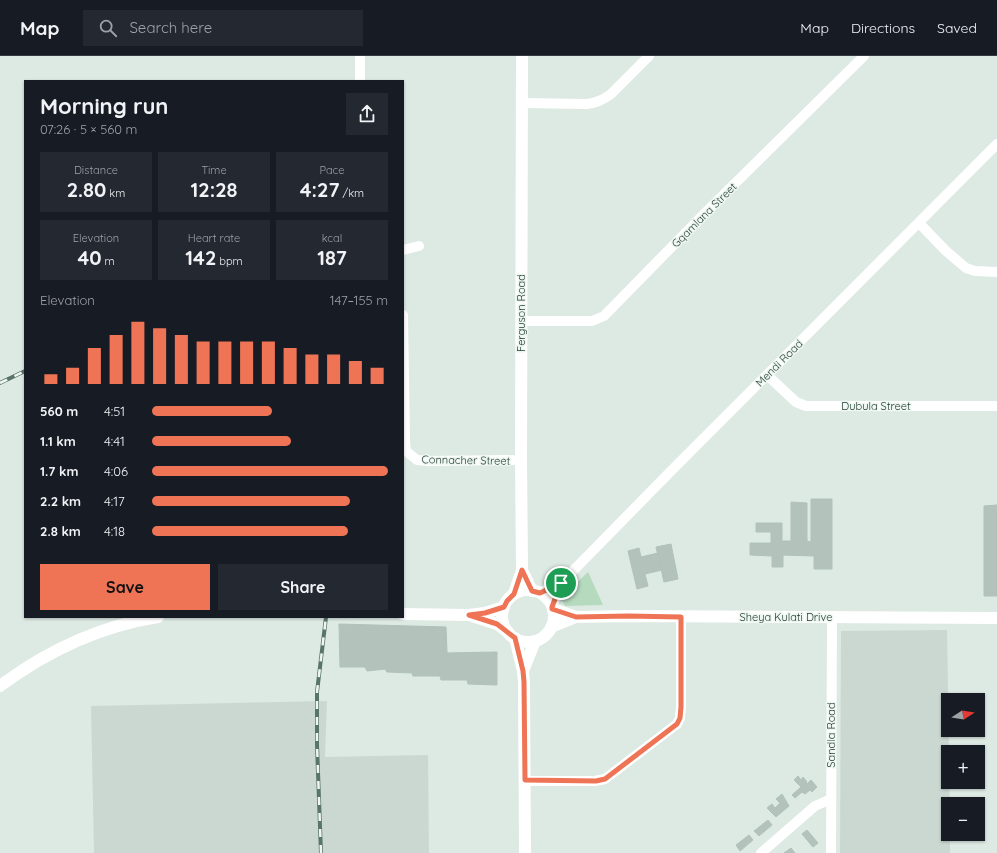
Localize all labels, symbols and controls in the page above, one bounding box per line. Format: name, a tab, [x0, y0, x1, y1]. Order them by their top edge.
search box	[83, 10, 363, 46]
text: Map	[20, 16, 59, 40]
icon: search	[97, 17, 119, 39]
text: Search here	[129, 18, 212, 37]
text: Map	[800, 19, 829, 37]
text: Directions	[851, 19, 915, 37]
text: Saved	[937, 19, 977, 37]
text: Morning run	[40, 92, 168, 120]
button: share	[346, 93, 388, 135]
text: 07:26 · 5 × 560 m	[40, 121, 137, 137]
text: Distance	[74, 163, 118, 177]
text: Time	[201, 163, 227, 177]
text: Pace	[319, 163, 345, 177]
text: 2.80	[67, 177, 106, 202]
text: 12:28	[191, 177, 237, 202]
text: 4:27	[300, 177, 339, 202]
street label: Gqamlana Street	[669, 179, 740, 250]
text: km	[106, 186, 125, 200]
text: /km	[339, 186, 364, 200]
text: Elevation	[73, 231, 119, 245]
text: Heart rate	[188, 231, 240, 245]
text: kcal	[322, 231, 342, 245]
text: 40	[77, 245, 102, 270]
text: 142	[185, 245, 216, 270]
text: 187	[317, 245, 347, 270]
text: m	[102, 254, 115, 268]
text: bpm	[216, 254, 243, 268]
street label: Ferguson Road	[514, 274, 528, 352]
text: Elevation	[40, 292, 95, 308]
text: 147–155 m	[330, 292, 388, 308]
street label: Mendi Road	[752, 336, 806, 390]
street label: Dubula Street	[841, 399, 911, 413]
text: 560 m	[40, 403, 78, 419]
text: 4:51	[104, 403, 125, 419]
text: 1.1 km	[40, 433, 76, 449]
text: 4:41	[104, 433, 125, 449]
street label: Connacher Street	[422, 452, 511, 468]
text: 1.7 km	[40, 463, 78, 479]
text: 4:06	[104, 463, 128, 479]
text: 2.2 km	[40, 493, 81, 509]
text: 4:17	[104, 493, 125, 509]
text: 2.8 km	[40, 523, 81, 539]
text: 4:18	[104, 523, 125, 539]
button: Save	[40, 564, 210, 610]
button: Share	[218, 564, 388, 610]
pin	[544, 566, 578, 600]
icon: arrive	[550, 572, 572, 594]
street label: Sheya Kulati Drive	[740, 610, 832, 624]
north arrow	[941, 693, 985, 737]
map controls	[941, 693, 985, 841]
street label: Sandla Road	[824, 702, 838, 768]
button: +	[941, 745, 985, 789]
button: −	[941, 797, 985, 841]

